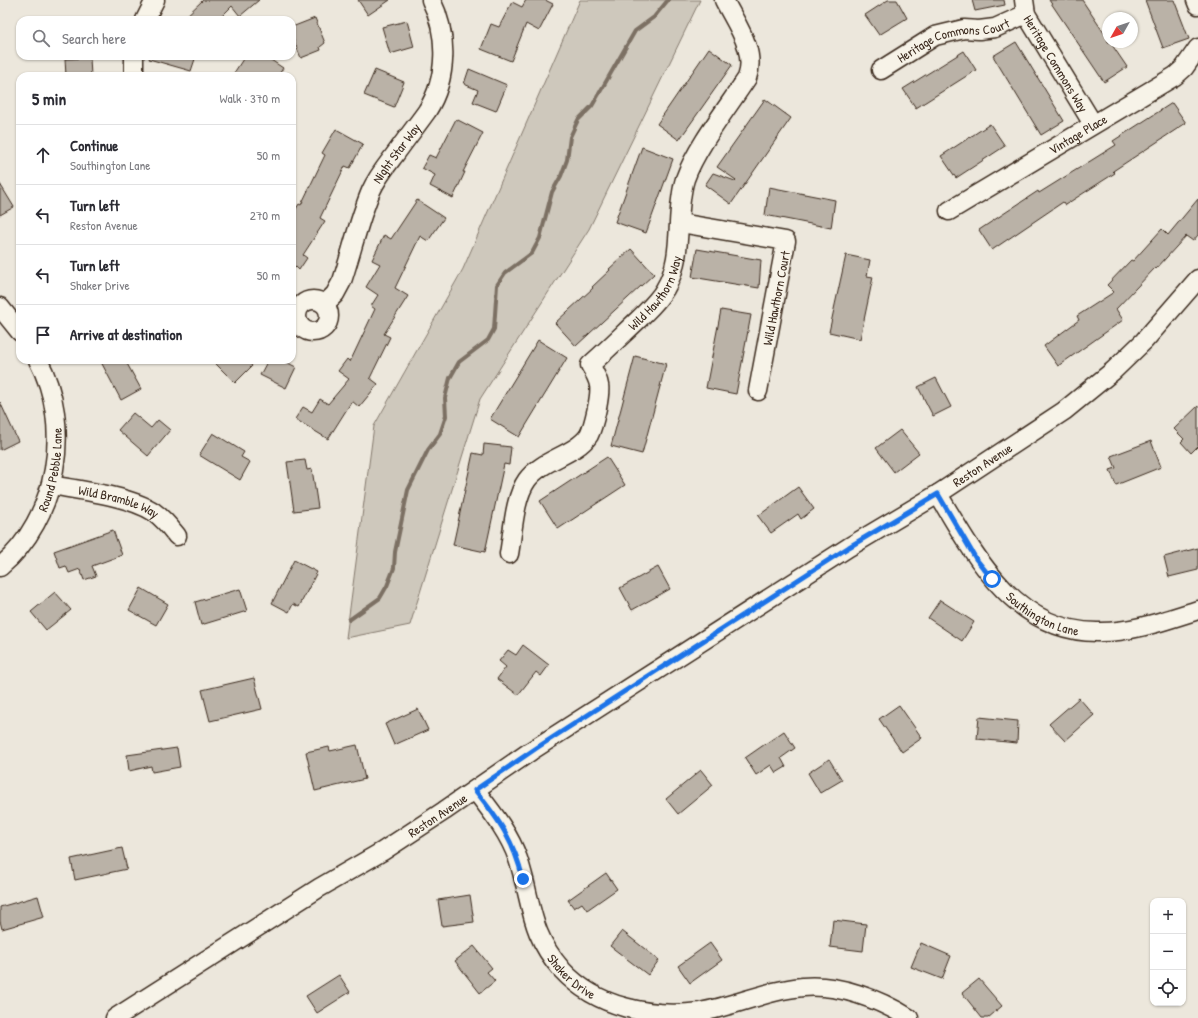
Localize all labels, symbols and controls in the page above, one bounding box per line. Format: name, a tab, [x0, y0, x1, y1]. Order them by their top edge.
street label: Heritage Commons Way	[1020, 11, 1093, 116]
north arrow	[1102, 12, 1138, 48]
street label: Heritage Commons Court	[894, 14, 1013, 67]
search box	[16, 16, 296, 60]
icon: search	[30, 27, 52, 49]
text: Search here	[62, 28, 126, 49]
text: 5 min	[32, 87, 66, 110]
text: Walk · 370 m	[220, 89, 280, 107]
street label: Vintage Place	[1045, 110, 1110, 158]
street label: Night Star Way	[368, 119, 425, 187]
text: Continue	[70, 135, 118, 156]
icon: ahead	[32, 144, 54, 166]
text: 50 m	[257, 146, 280, 164]
text: Southington Lane	[70, 156, 150, 174]
text: Turn left	[70, 195, 120, 216]
icon: left	[32, 204, 54, 226]
text: 270 m	[250, 206, 280, 224]
text: Reston Avenue	[70, 216, 138, 234]
street label: Wild Hawthorn Court	[758, 249, 794, 347]
street label: Wild Hawthorn Way	[624, 254, 685, 334]
text: Turn left	[70, 255, 120, 276]
icon: left	[32, 264, 54, 286]
text: 50 m	[257, 266, 280, 284]
text: Shaker Drive	[70, 276, 130, 294]
icon: arrive	[32, 324, 54, 346]
text: Arrive at destination	[70, 324, 182, 345]
street label: Round Pebble Lane	[33, 427, 66, 514]
street label: Reston Avenue	[949, 439, 1016, 491]
street label: Wild Bramble Way	[77, 481, 164, 522]
route start	[983, 570, 1001, 588]
street label: Southington Lane	[1002, 587, 1080, 640]
street label: Reston Avenue	[404, 789, 471, 841]
route end	[514, 870, 532, 888]
map controls	[1150, 898, 1186, 1006]
button: +	[1150, 898, 1186, 934]
button: −	[1150, 934, 1186, 970]
street label: Shaker Drive	[543, 950, 599, 1003]
button: locate	[1150, 970, 1186, 1006]

